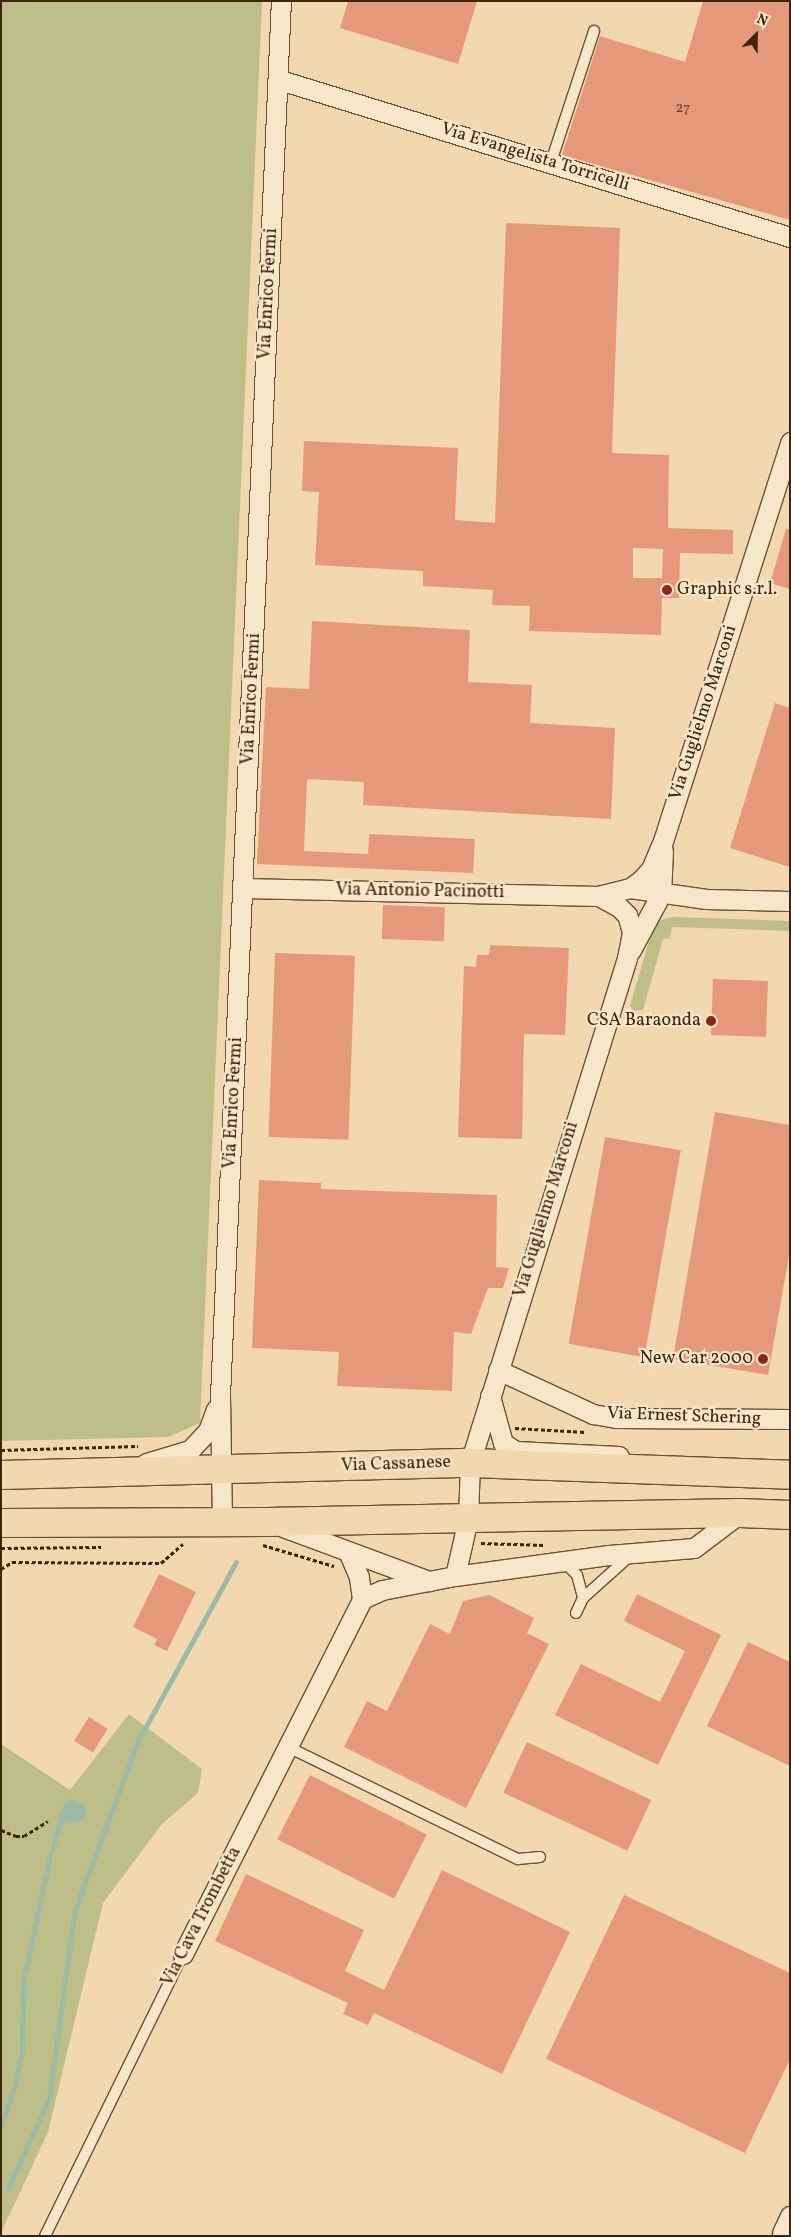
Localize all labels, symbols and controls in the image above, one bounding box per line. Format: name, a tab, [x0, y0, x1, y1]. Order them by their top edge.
north arrow	[731, 10, 781, 60]
text: N	[754, 10, 770, 31]
house number: 27	[676, 100, 690, 118]
street label: Via Evangelista Torricelli	[438, 119, 632, 197]
street label: Via Enrico Fermi	[255, 228, 283, 360]
place label: Graphic s.r.l.	[677, 579, 777, 601]
marker: Graphic s.r.l.	[661, 584, 673, 596]
street label: Via Guglielmo Marconi	[665, 623, 743, 803]
street label: Via Enrico Fermi	[238, 633, 266, 765]
street label: Via Antonio Pacinotti	[335, 880, 505, 904]
place label: CSA Baraonda	[587, 1010, 701, 1032]
marker: CSA Baraonda	[705, 1015, 717, 1027]
street label: Via Enrico Fermi	[220, 1037, 248, 1169]
street label: Via Guglielmo Marconi	[510, 1119, 584, 1301]
place label: New Car 2000	[639, 1348, 753, 1370]
marker: New Car 2000	[757, 1353, 769, 1365]
street label: Via Ernest Schering	[606, 1404, 762, 1430]
street label: Via Cassanese	[341, 1452, 451, 1478]
street label: Via Cava Trombetta	[157, 1843, 247, 1991]

